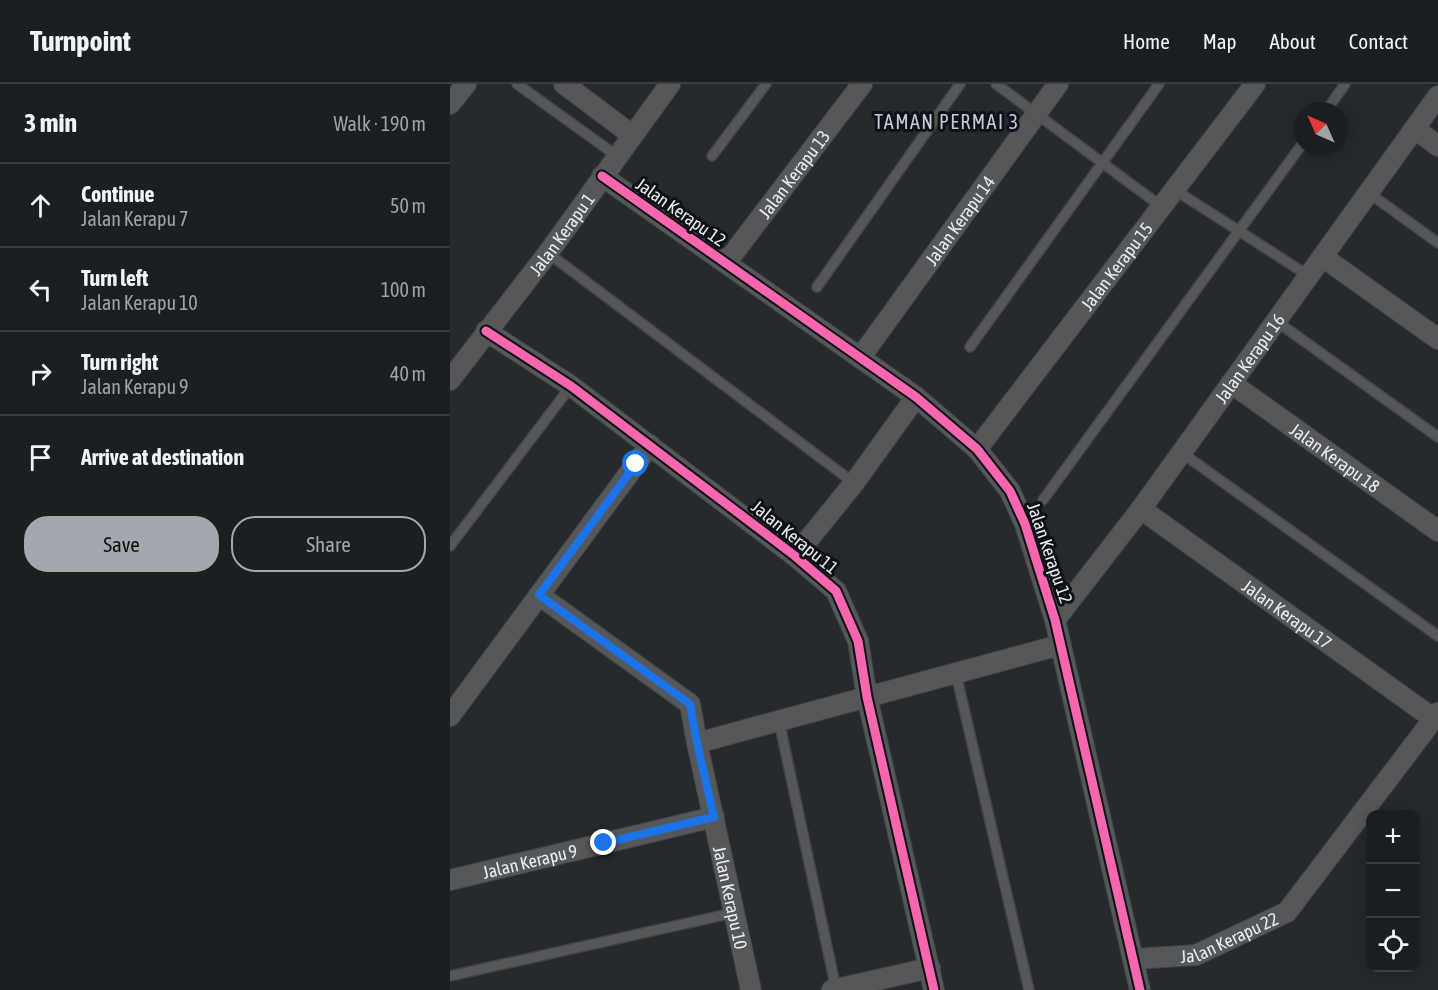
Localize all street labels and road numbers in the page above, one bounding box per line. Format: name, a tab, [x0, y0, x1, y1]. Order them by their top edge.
street label: Jalan Kerapu 13	[754, 126, 834, 222]
street label: Jalan Kerapu 14	[920, 171, 999, 269]
street label: Jalan Kerapu 12	[632, 173, 730, 251]
street label: Jalan Kerapu 1	[525, 189, 599, 279]
street label: Jalan Kerapu 15	[1076, 218, 1157, 314]
street label: Jalan Kerapu 16	[1210, 310, 1289, 407]
street label: Jalan Kerapu 18	[1286, 418, 1384, 497]
street label: Jalan Kerapu 11	[748, 496, 842, 578]
street label: Jalan Kerapu 12	[1023, 500, 1077, 606]
street label: Jalan Kerapu 17	[1238, 575, 1336, 653]
street label: Jalan Kerapu 9	[480, 840, 579, 882]
street label: Jalan Kerapu 10	[709, 844, 752, 951]
street label: Jalan Kerapu 22	[1180, 907, 1281, 966]

